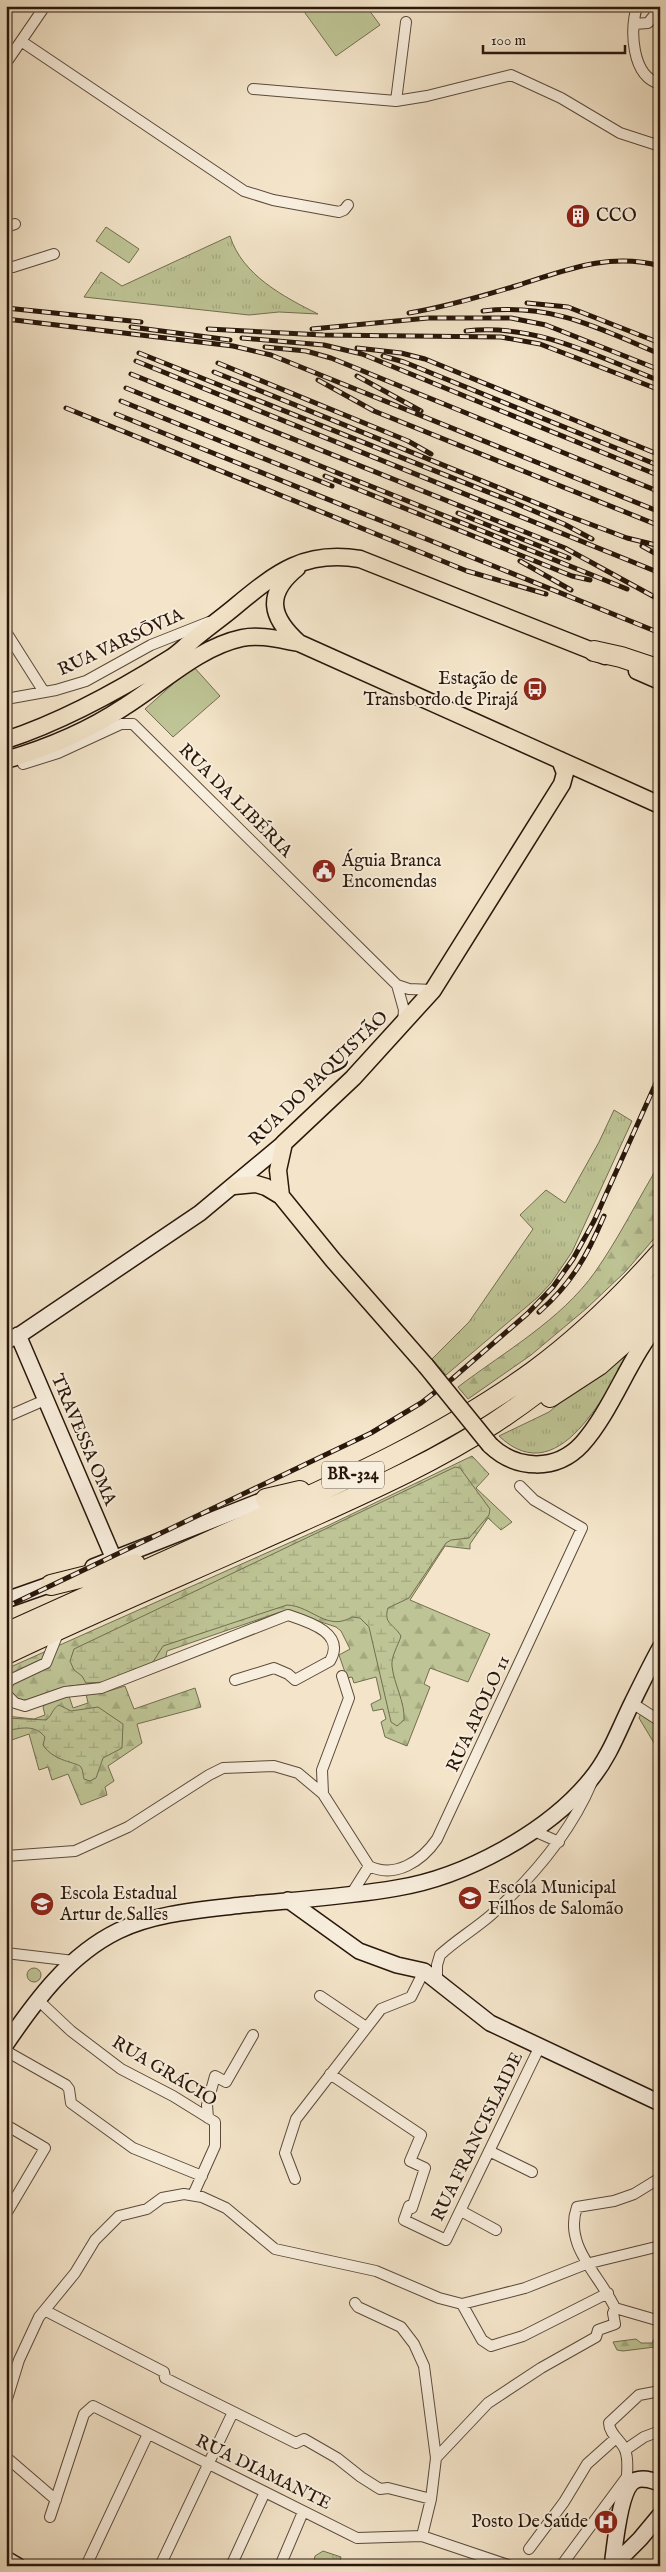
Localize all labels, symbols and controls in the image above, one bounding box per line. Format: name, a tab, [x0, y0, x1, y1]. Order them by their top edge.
scale bar	[483, 22, 626, 54]
text: 100 m	[491, 31, 527, 50]
building icon: CCO	[565, 203, 591, 229]
place label: CCO	[596, 205, 637, 228]
street label: RUA VARSŌVIA	[54, 603, 188, 682]
place label: Estação de Transbordo de Pirajá	[363, 668, 518, 712]
bus stop icon: Estação de Transbordo de Pirajá	[522, 676, 548, 702]
street label: RUA DA LIBÉRIA	[173, 738, 299, 864]
place label: Águia Branca Encomendas	[341, 848, 441, 894]
public building icon: Águia Branca Encomendas	[311, 858, 337, 884]
street label: RUA DO PAQUISTÃO	[243, 1005, 394, 1151]
street label: TRAVESSA OMA	[45, 1371, 121, 1510]
road number: BR-324	[322, 1462, 384, 1488]
street label: RUA APOLO 11	[442, 1652, 516, 1776]
place label: Escola Municipal Filhos de Salomão	[488, 1877, 624, 1921]
place label: Escola Estadual Artur de Salles	[59, 1883, 177, 1927]
school or university icon: Escola Municipal Filhos de Salomão	[457, 1885, 483, 1911]
school or university icon: Escola Estadual Artur de Salles	[29, 1891, 55, 1917]
street label: RUA GRÁCIO	[107, 2030, 222, 2112]
street label: RUA FRANCISLAIDE	[427, 2049, 529, 2225]
street label: RUA DIAMANTE	[191, 2430, 335, 2516]
hospital icon: Posto De Saúde	[593, 2509, 619, 2535]
place label: Posto De Saúde	[471, 2511, 588, 2534]

